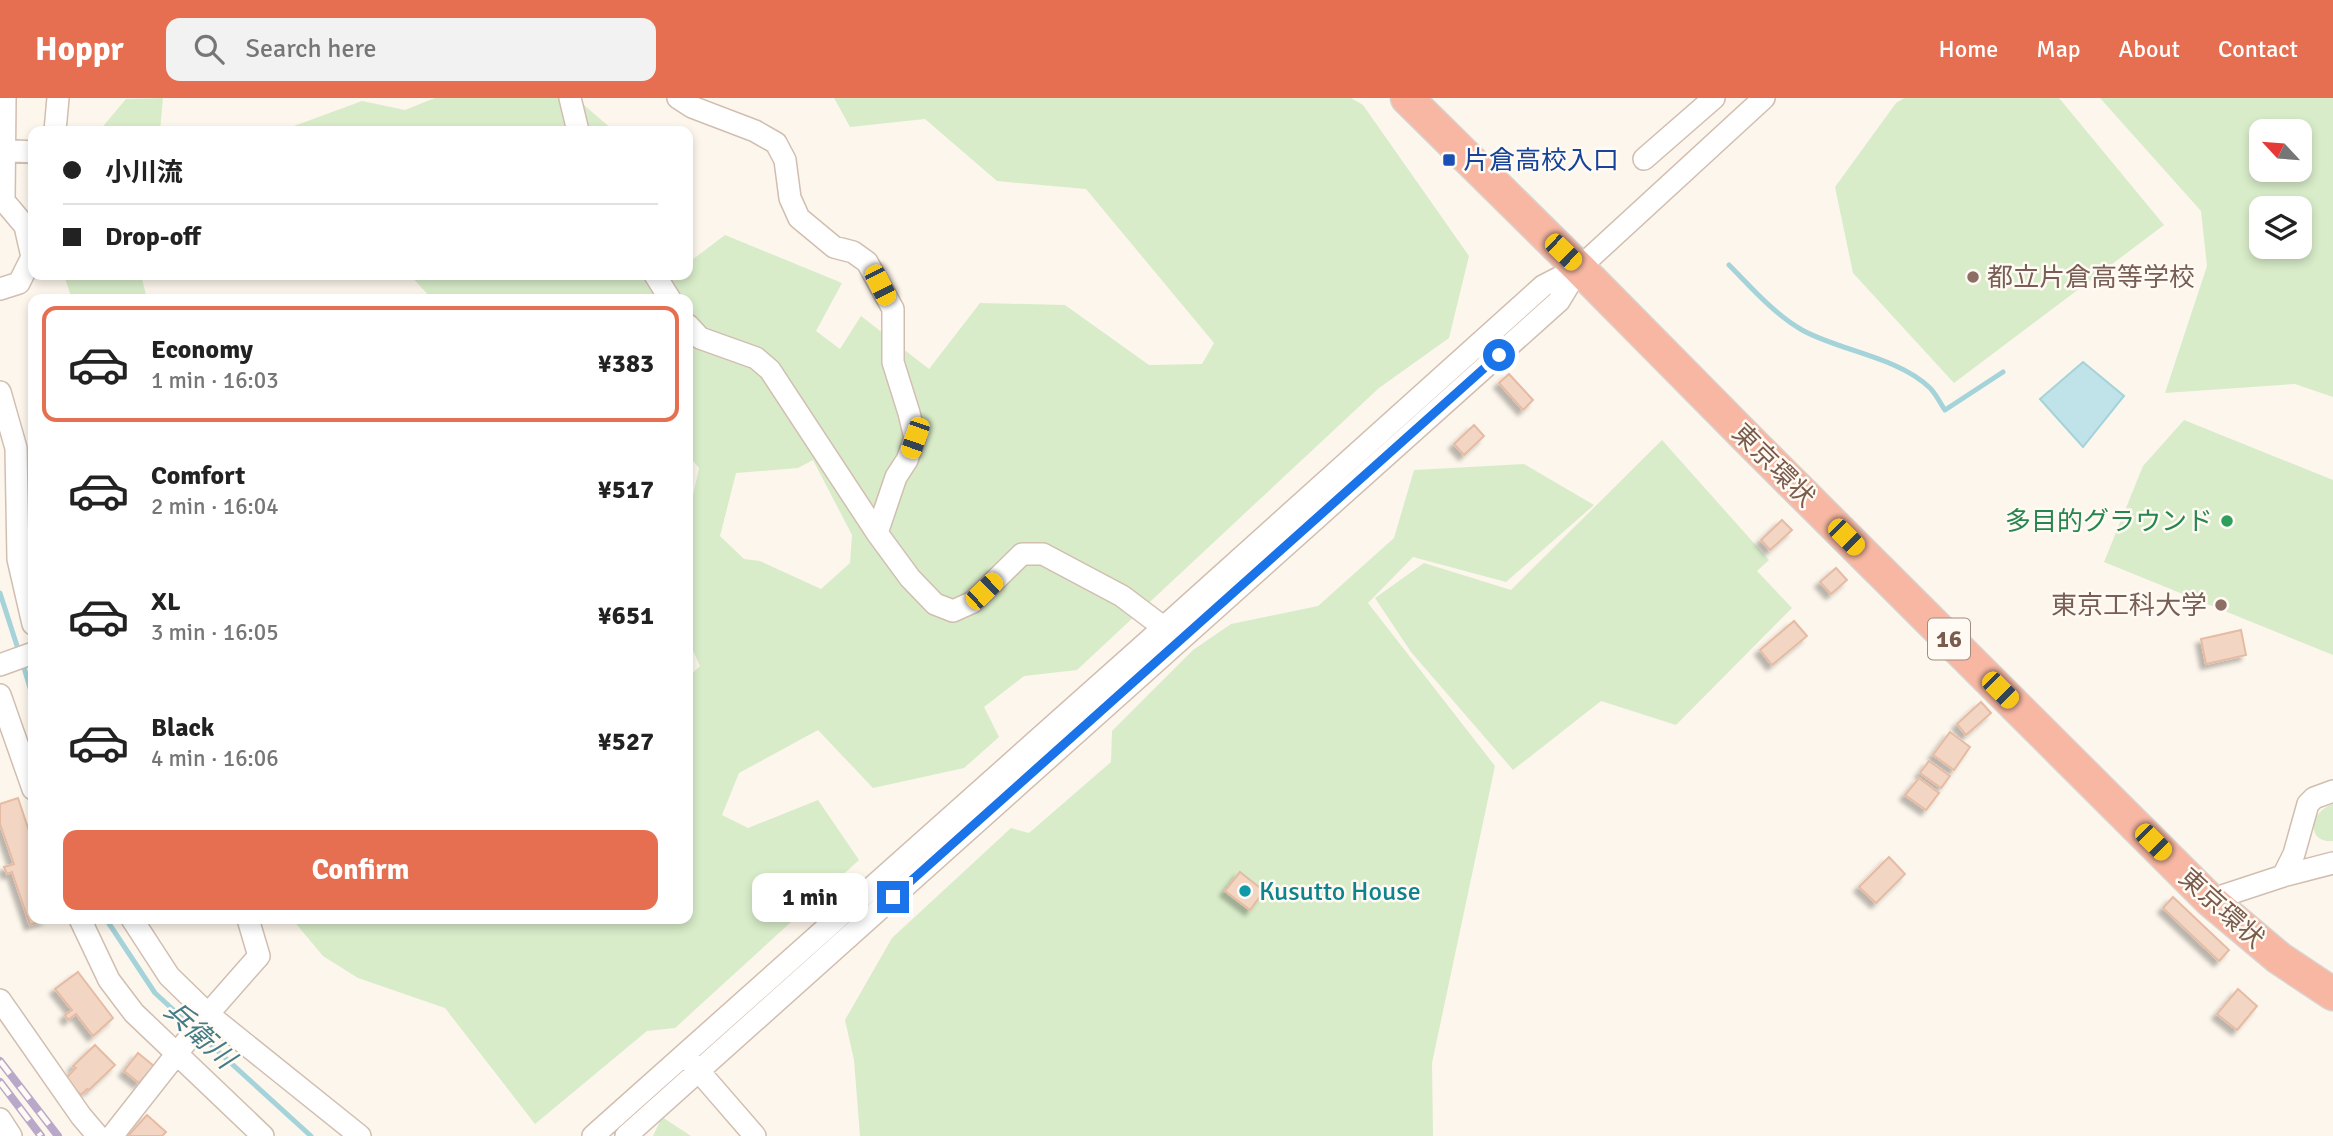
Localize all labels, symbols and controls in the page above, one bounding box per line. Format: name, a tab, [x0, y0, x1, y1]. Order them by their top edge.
search box	[166, 18, 656, 81]
text: Hoppr	[35, 29, 124, 70]
icon: search	[190, 30, 228, 68]
text: Search here	[246, 33, 377, 65]
text: Home	[1938, 34, 1998, 64]
text: Map	[2036, 34, 2081, 64]
text: About	[2119, 34, 2180, 64]
text: Contact	[2218, 34, 2298, 64]
north arrow	[2249, 119, 2312, 182]
map controls	[2249, 119, 2312, 259]
place label: 片倉高校入口	[1463, 145, 1619, 177]
marker: 片倉高校入口	[1441, 152, 1457, 168]
text: 小川流	[105, 157, 183, 189]
button: layers	[2249, 196, 2312, 259]
text: Drop-off	[105, 221, 201, 253]
car	[1541, 230, 1586, 274]
car	[862, 262, 899, 308]
place label: 都立片倉高等学校	[1987, 262, 2195, 294]
marker: 都立片倉高等学校	[1965, 269, 1981, 285]
icon: car	[67, 333, 130, 396]
text: Economy	[151, 334, 253, 366]
route start	[1483, 339, 1515, 371]
text: ¥383	[598, 348, 654, 380]
text: 1 min · 16:03	[151, 366, 279, 395]
car	[899, 415, 932, 461]
street label: 東京環状	[1725, 418, 1821, 514]
icon: car	[67, 459, 130, 522]
text: Comfort	[151, 460, 245, 492]
text: ¥517	[598, 474, 654, 506]
text: 2 min · 16:04	[151, 492, 279, 521]
place label: 多目的グラウンド	[2005, 506, 2213, 538]
marker: 多目的グラウンド	[2219, 513, 2235, 529]
car	[1824, 515, 1869, 559]
car	[962, 569, 1007, 613]
icon: car	[67, 585, 130, 648]
text: XL	[151, 586, 181, 618]
place label: 東京工科大学	[2051, 590, 2207, 622]
marker: 東京工科大学	[2213, 597, 2229, 613]
text: ¥651	[598, 600, 654, 632]
text: 3 min · 16:05	[151, 618, 279, 647]
road number: 16	[1928, 618, 1970, 660]
car	[1978, 668, 2023, 712]
icon: car	[67, 711, 130, 774]
text: Black	[151, 712, 214, 744]
text: ¥527	[598, 726, 654, 758]
text: 4 min · 16:06	[151, 744, 279, 773]
car	[2131, 820, 2176, 864]
button: Confirm	[63, 830, 658, 910]
street label: 東京環状	[2172, 862, 2271, 955]
callout: 1 min	[753, 872, 868, 922]
place label: Kusutto House	[1259, 876, 1421, 908]
route end	[877, 881, 909, 913]
text: 1 min	[782, 883, 838, 912]
marker: Kusutto House	[1237, 883, 1253, 899]
water label: 兵衛川	[157, 994, 244, 1078]

